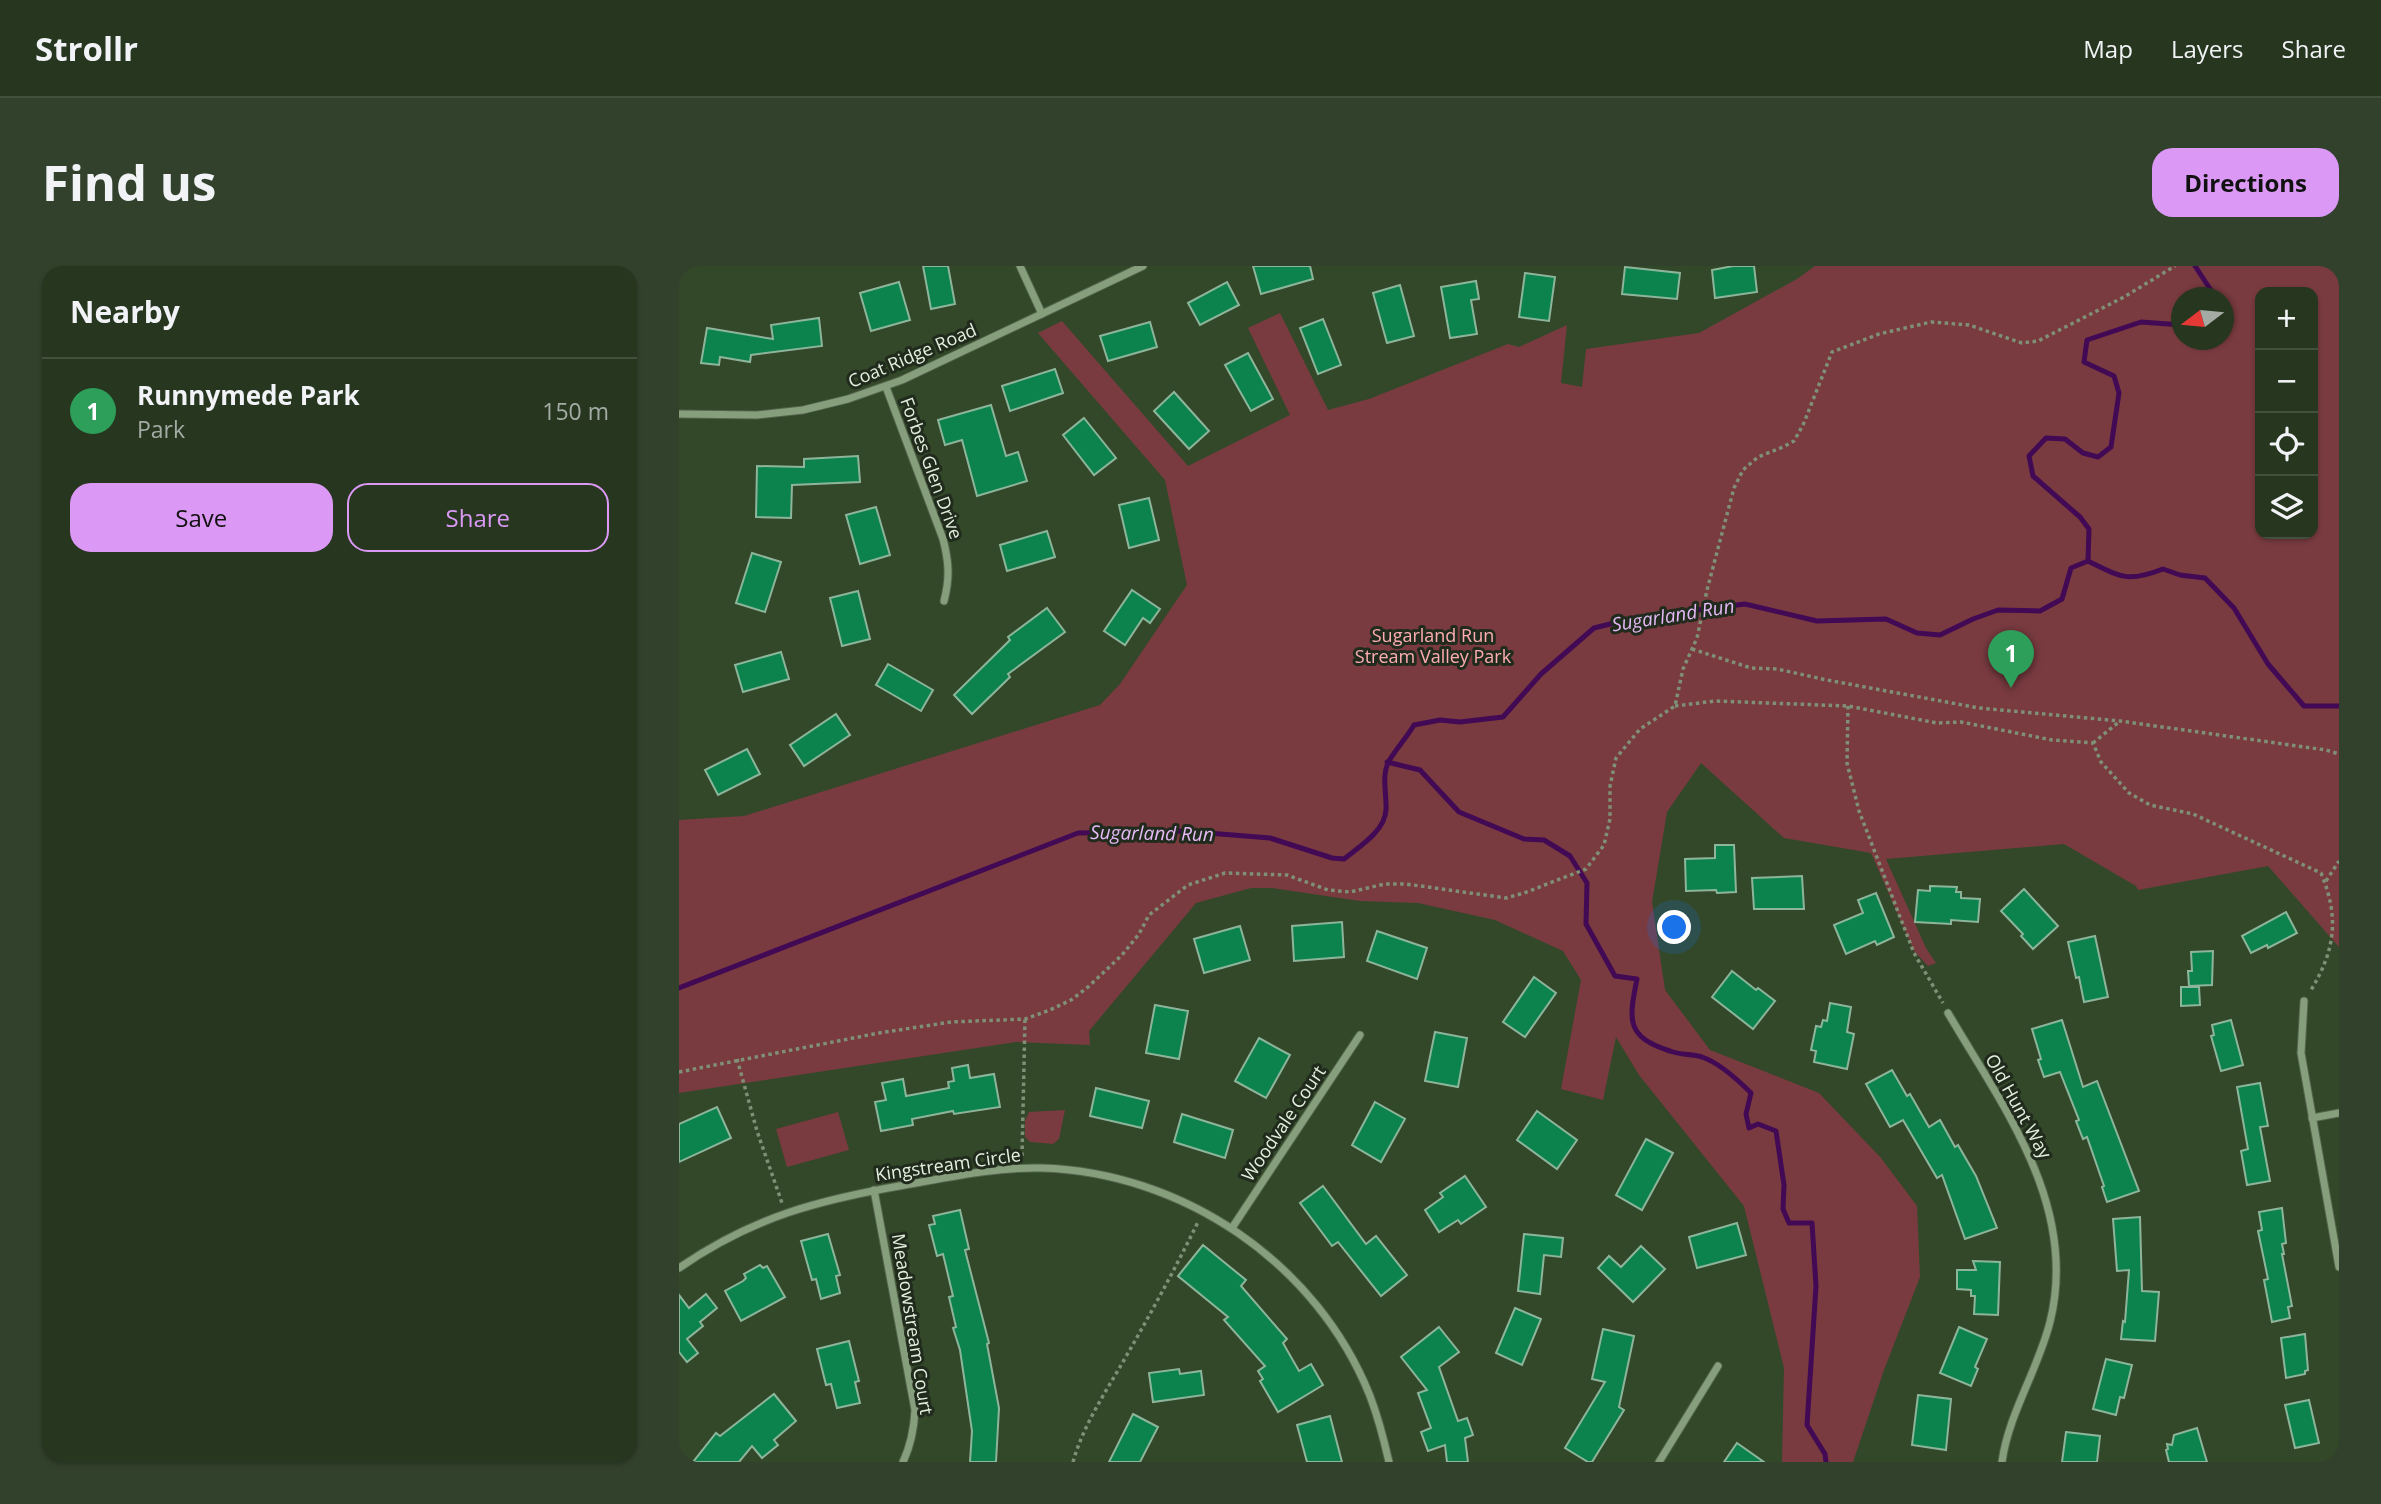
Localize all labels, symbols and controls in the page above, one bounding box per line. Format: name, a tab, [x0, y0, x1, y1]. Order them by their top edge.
text: Strollr	[35, 26, 138, 71]
text: Map	[2083, 32, 2133, 65]
text: Layers	[2171, 32, 2244, 65]
text: Share	[2282, 32, 2346, 65]
button: Directions	[2152, 148, 2339, 217]
text: Find us	[42, 149, 216, 215]
north arrow	[2171, 287, 2234, 350]
map controls	[2255, 287, 2318, 539]
button: +	[2255, 287, 2318, 350]
text: Nearby	[70, 291, 180, 332]
street label: Coat Ridge Road	[844, 317, 980, 393]
button: −	[2255, 350, 2318, 413]
text: Runnymede Park	[137, 377, 360, 413]
street label: Forbes Glen Drive	[895, 394, 969, 542]
text: 1	[86, 395, 100, 427]
text: 150 m	[542, 395, 609, 427]
text: Park	[137, 413, 185, 445]
button: locate	[2255, 413, 2318, 476]
button: layers	[2255, 476, 2318, 539]
button: Save	[70, 483, 333, 552]
button: Share	[347, 483, 609, 552]
water label: Sugarland Run	[1610, 592, 1736, 638]
park label: Sugarland Run Stream Valley Park	[1355, 623, 1512, 668]
pin: 1	[1988, 630, 2034, 688]
water label: Sugarland Run	[1090, 819, 1214, 847]
your location	[1657, 910, 1691, 944]
street label: Old Hunt Way	[1980, 1049, 2058, 1164]
street label: Woodvale Court	[1235, 1060, 1331, 1186]
street label: Kingstream Circle	[874, 1142, 1022, 1186]
street label: Meadowstream Court	[887, 1232, 939, 1416]

